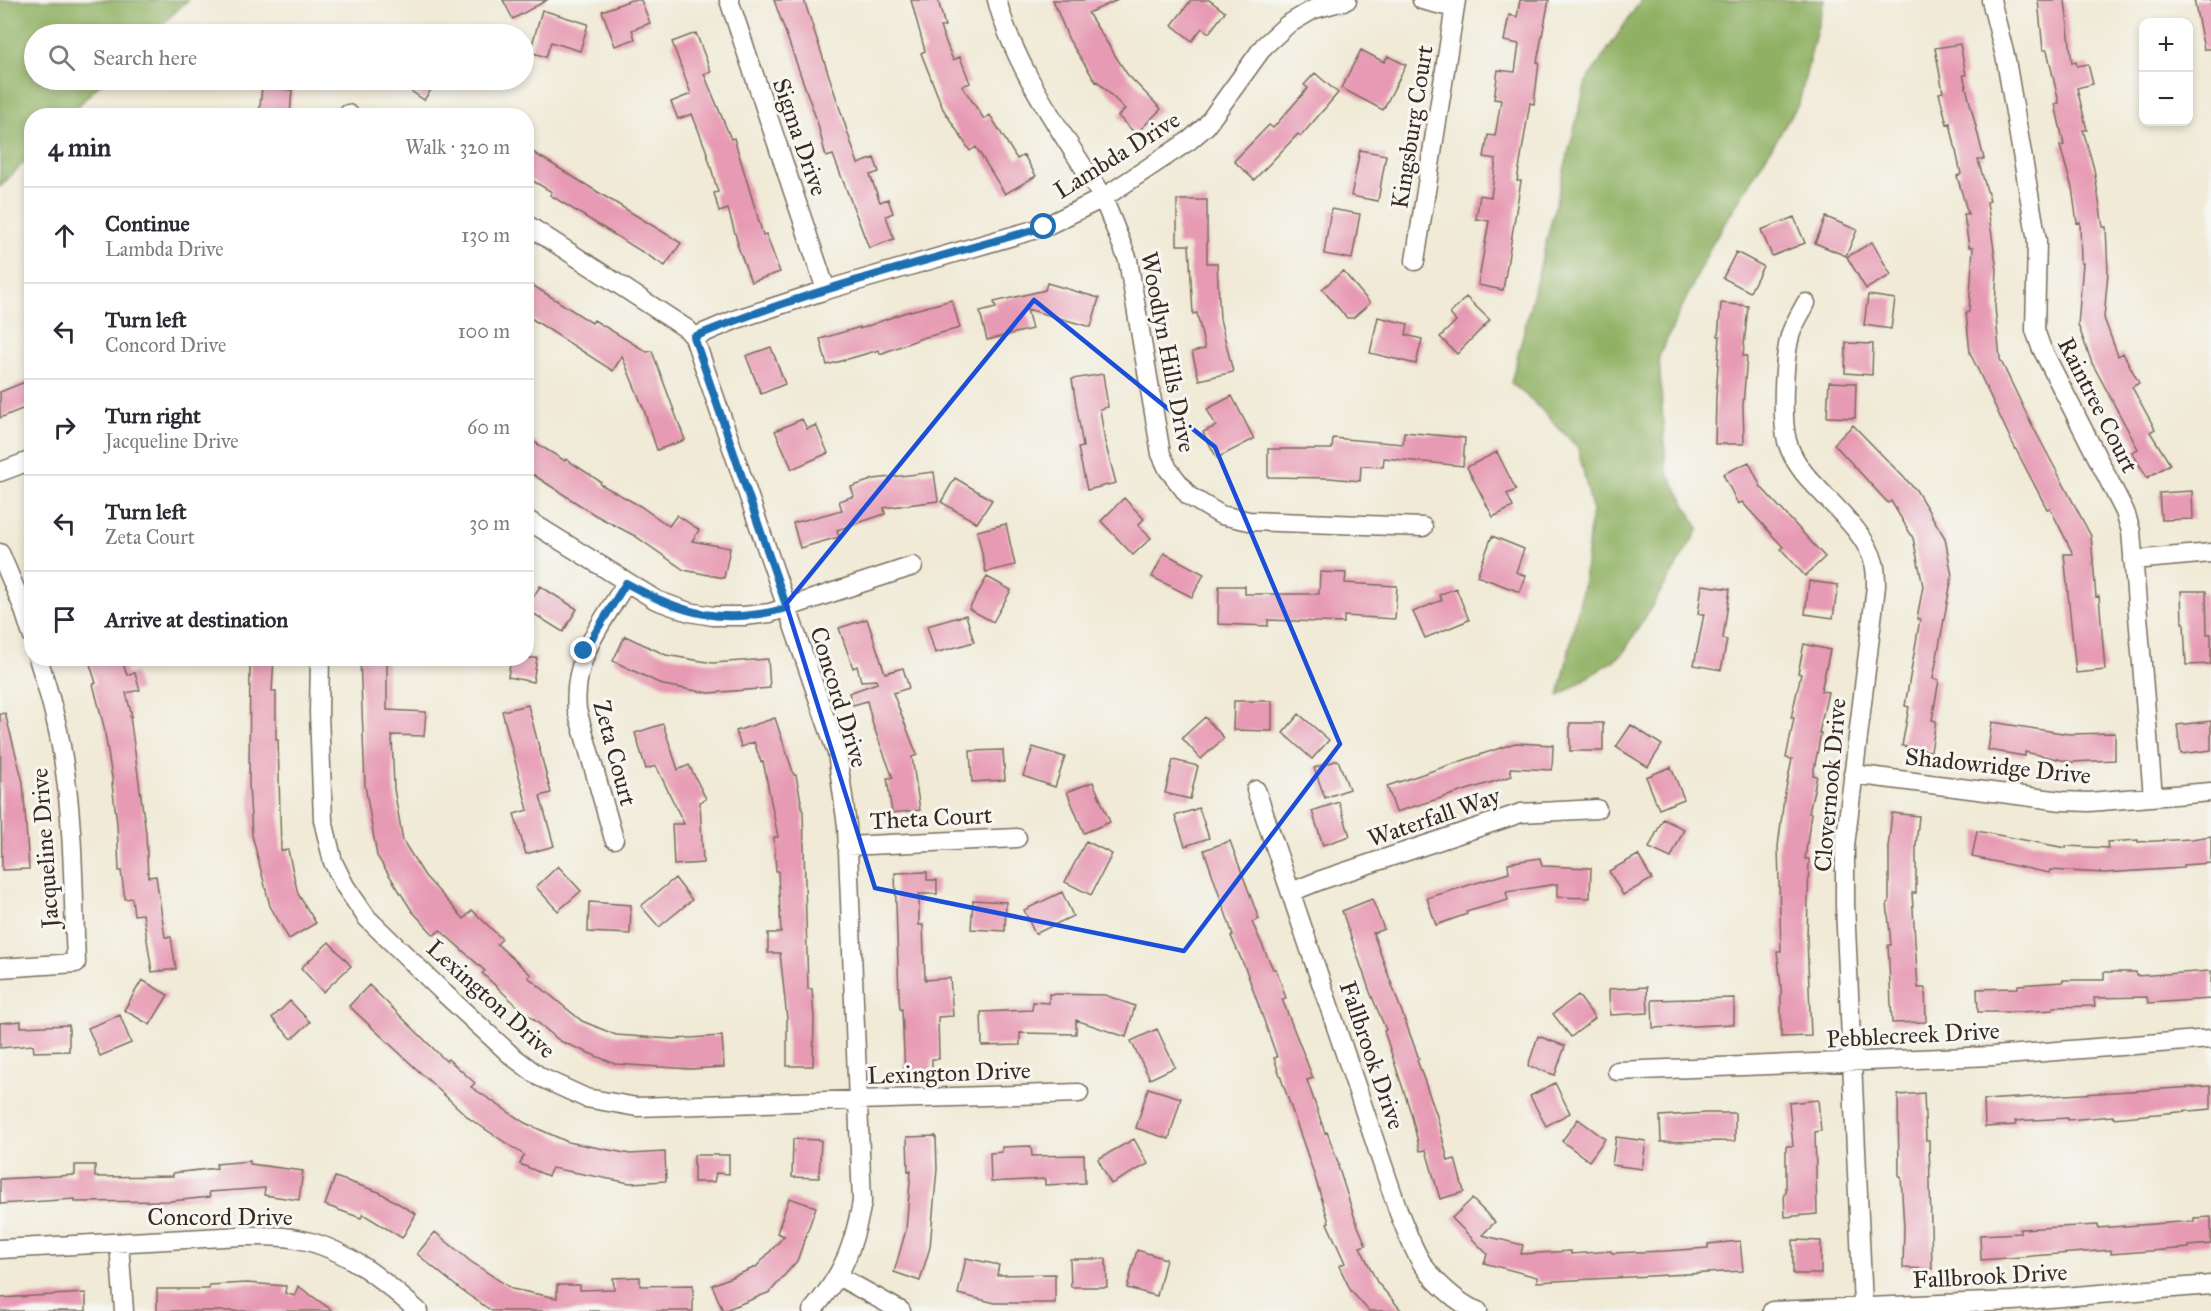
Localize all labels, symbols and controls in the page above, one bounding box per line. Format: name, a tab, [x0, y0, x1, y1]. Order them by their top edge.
map controls	[2139, 18, 2193, 126]
button: +	[2139, 18, 2193, 72]
search box	[24, 24, 534, 90]
icon: search	[45, 41, 78, 74]
street label: Kingsburg Court	[1384, 43, 1440, 211]
text: Search here	[93, 44, 197, 71]
button: −	[2139, 72, 2193, 126]
street label: Sigma Drive	[766, 74, 834, 200]
street label: Lambda Drive	[1049, 105, 1185, 205]
text: 4 min	[48, 131, 111, 163]
text: Walk · 320 m	[405, 135, 510, 159]
text: Continue	[105, 210, 190, 237]
route start	[1030, 213, 1056, 239]
icon: ahead	[48, 219, 81, 252]
text: 130 m	[461, 223, 510, 247]
text: Lambda Drive	[105, 237, 224, 261]
street label: Woodlyn Hills Drive	[1134, 249, 1202, 455]
text: Turn left	[105, 306, 187, 333]
icon: left	[48, 315, 81, 348]
text: 100 m	[458, 319, 510, 343]
street label: Raintree Court	[2051, 332, 2145, 478]
text: Concord Drive	[105, 333, 226, 357]
text: Turn right	[105, 402, 201, 429]
icon: right	[48, 411, 81, 444]
text: 60 m	[467, 415, 510, 439]
text: Jacqueline Drive	[105, 429, 239, 453]
text: Turn left	[105, 498, 187, 525]
icon: left	[48, 507, 81, 540]
text: 30 m	[469, 511, 510, 535]
text: Zeta Court	[105, 525, 195, 549]
icon: arrive	[48, 603, 81, 636]
text: Arrive at destination	[105, 606, 288, 633]
street label: Concord Drive	[803, 623, 875, 771]
route end	[570, 637, 596, 663]
street label: Zeta Court	[587, 697, 644, 809]
street label: Clovernook Drive	[1807, 697, 1853, 873]
street label: Shadowridge Drive	[1904, 741, 2092, 791]
street label: Jacqueline Drive	[24, 767, 66, 932]
street label: Waterfall Way	[1364, 780, 1505, 854]
street label: Theta Court	[869, 800, 993, 836]
street label: Lexington Drive	[420, 933, 562, 1065]
street label: Fallbrook Drive	[1333, 977, 1411, 1133]
street label: Pebblecreek Drive	[1826, 1015, 2000, 1055]
street label: Lexington Drive	[867, 1055, 1031, 1091]
street label: Concord Drive	[147, 1202, 293, 1232]
street label: Fallbrook Drive	[1912, 1257, 2068, 1295]

